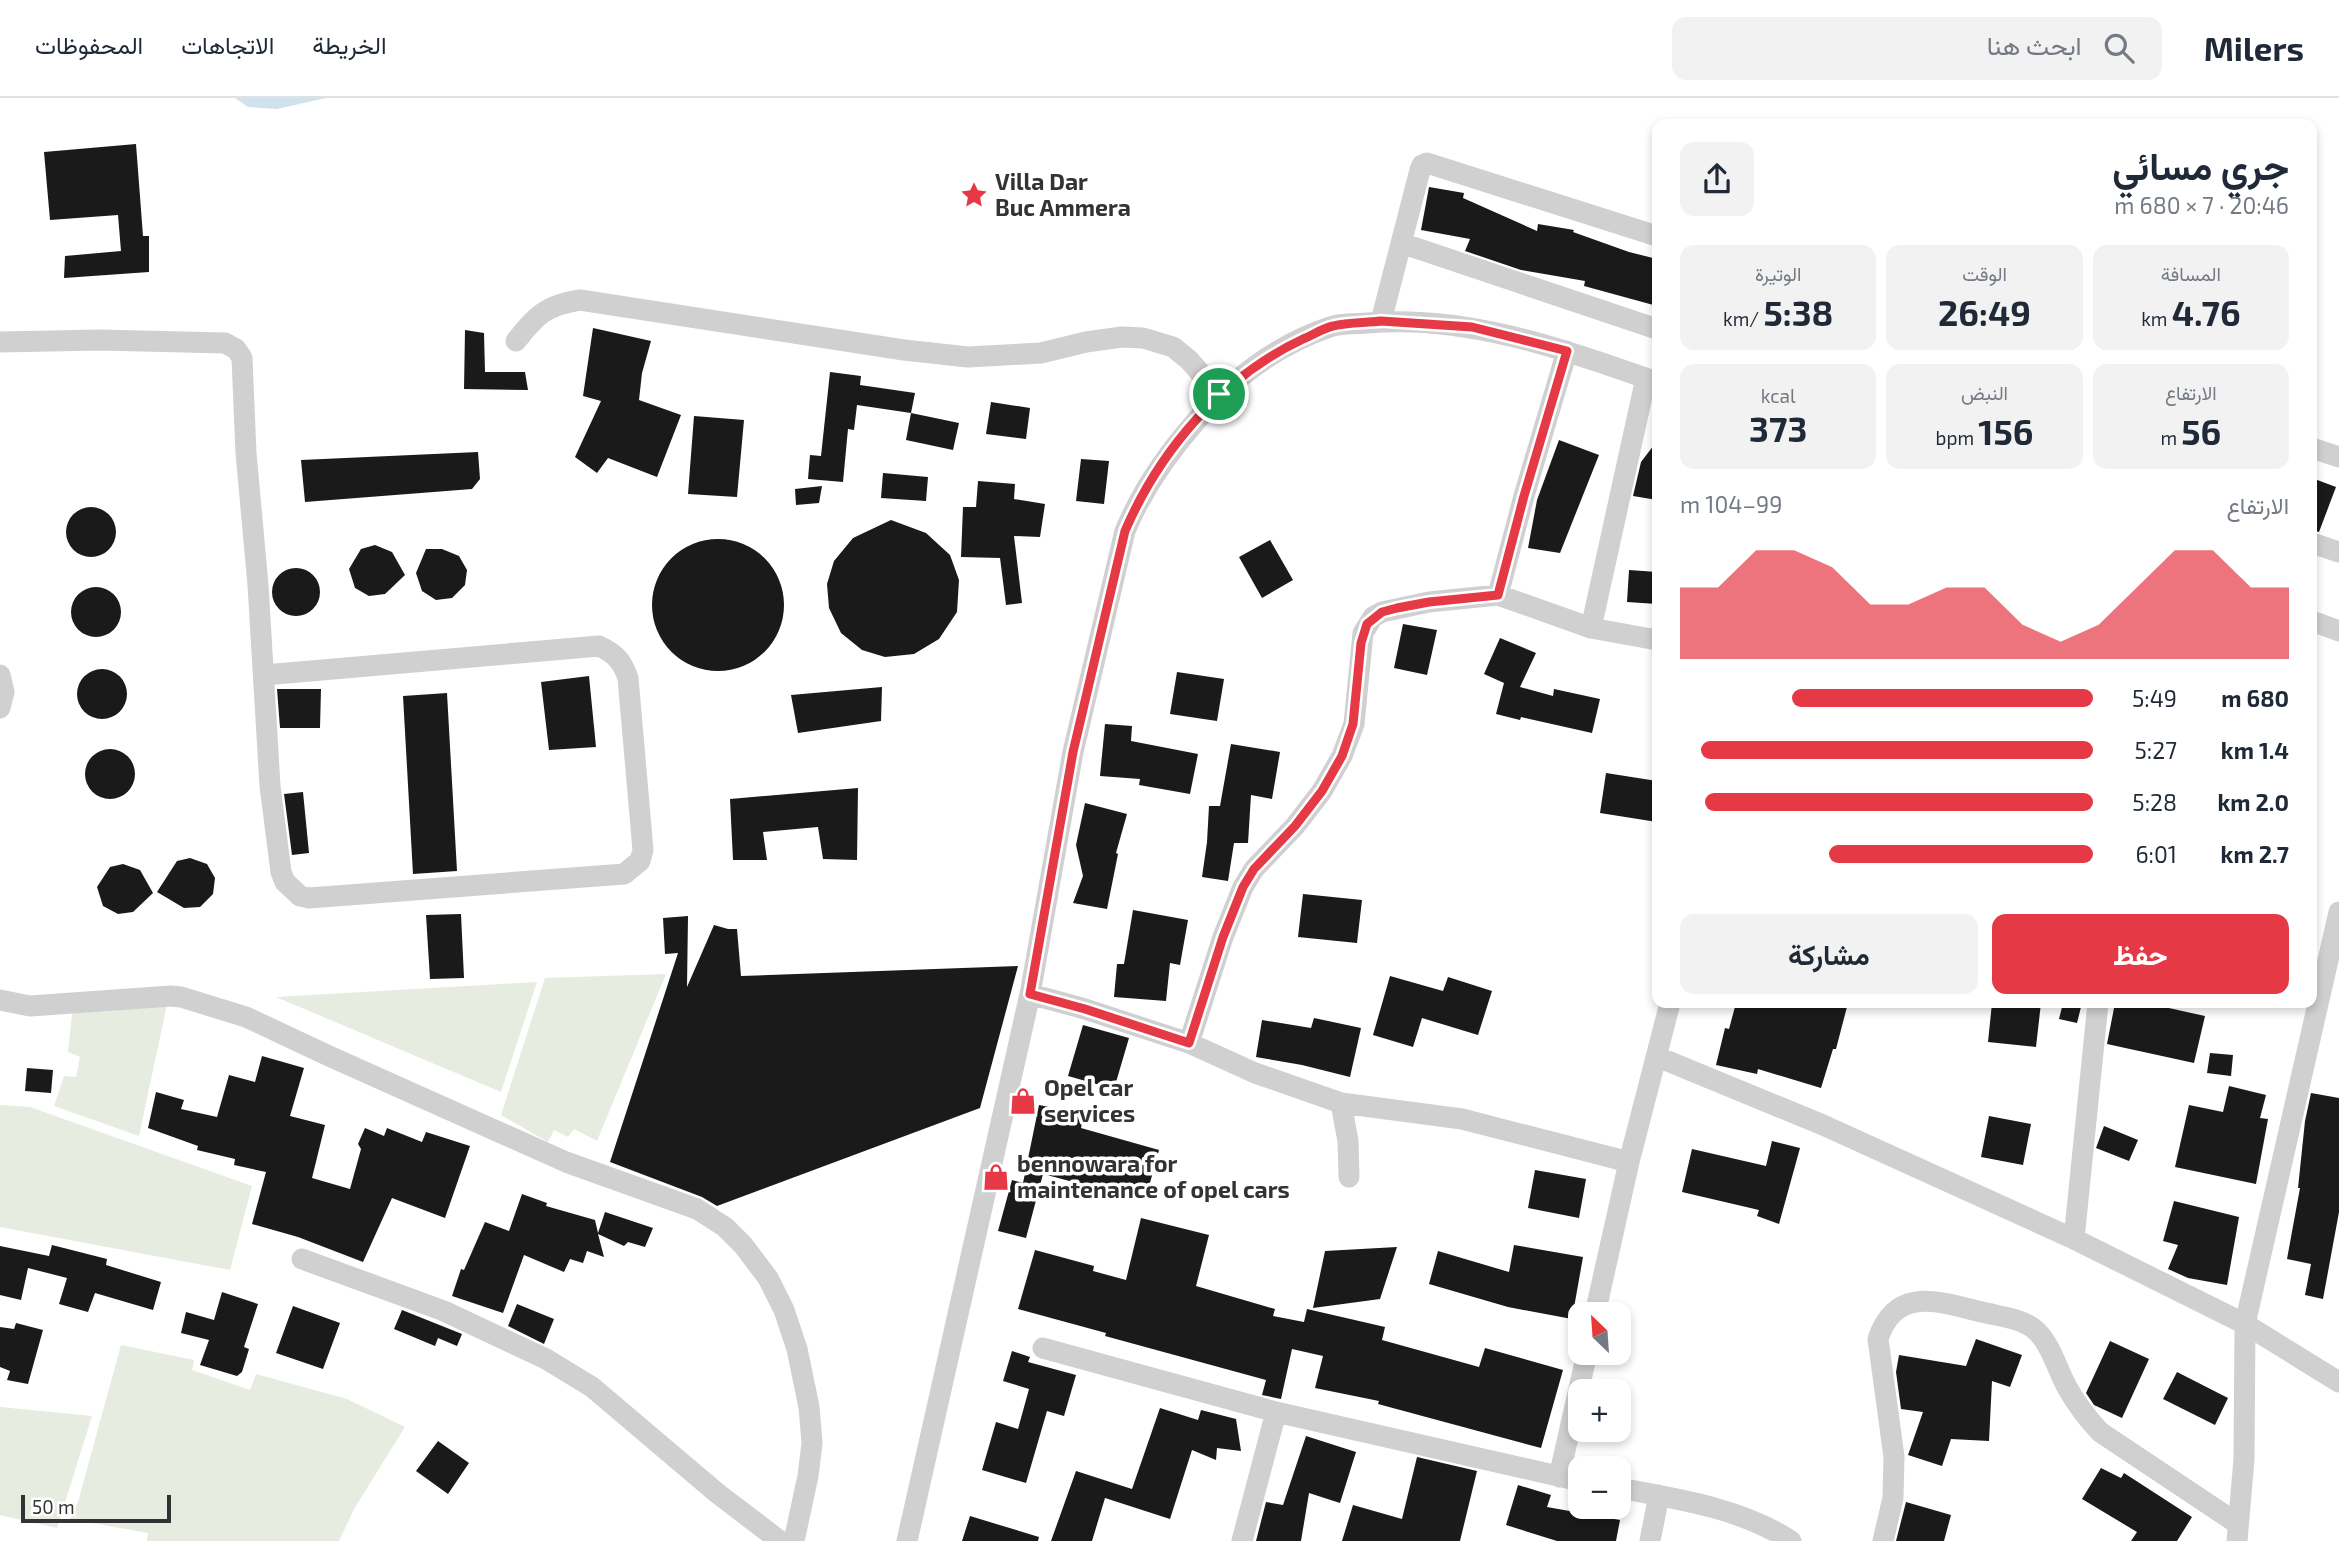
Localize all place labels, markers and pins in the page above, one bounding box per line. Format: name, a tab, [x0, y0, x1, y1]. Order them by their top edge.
place label: Villa Dar Buc Ammera	[995, 167, 1131, 221]
place icon: Villa Dar Buc Ammera	[959, 180, 989, 210]
pin	[1189, 364, 1249, 424]
place label: Opel car services	[1044, 1073, 1135, 1127]
shop icon: Opel car services	[1008, 1086, 1038, 1116]
place label: bennowara for maintenance of opel cars	[1017, 1149, 1290, 1203]
shop icon: bennowara for maintenance of opel cars	[981, 1162, 1011, 1192]

